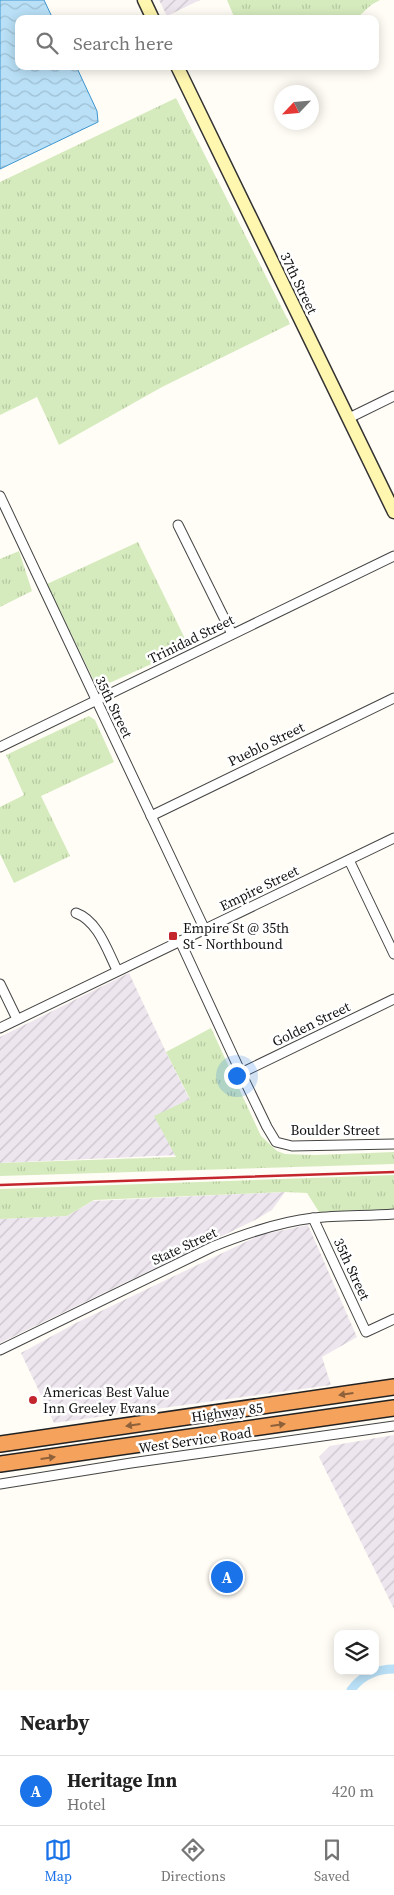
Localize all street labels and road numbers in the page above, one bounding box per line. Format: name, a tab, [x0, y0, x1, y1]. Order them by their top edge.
street label: 37th Street	[275, 249, 323, 318]
street label: Trinidad Street	[145, 609, 238, 668]
street label: 35th Street	[90, 673, 138, 742]
street label: Pueblo Street	[225, 717, 308, 771]
street label: Empire Street	[216, 860, 302, 916]
street label: Golden Street	[269, 996, 354, 1051]
street label: Boulder Street	[290, 1120, 380, 1140]
street label: State Street	[148, 1222, 220, 1270]
street label: 35th Street	[329, 1235, 375, 1304]
street label: Highway 85	[190, 1397, 264, 1427]
street label: West Service Road	[137, 1422, 253, 1458]

